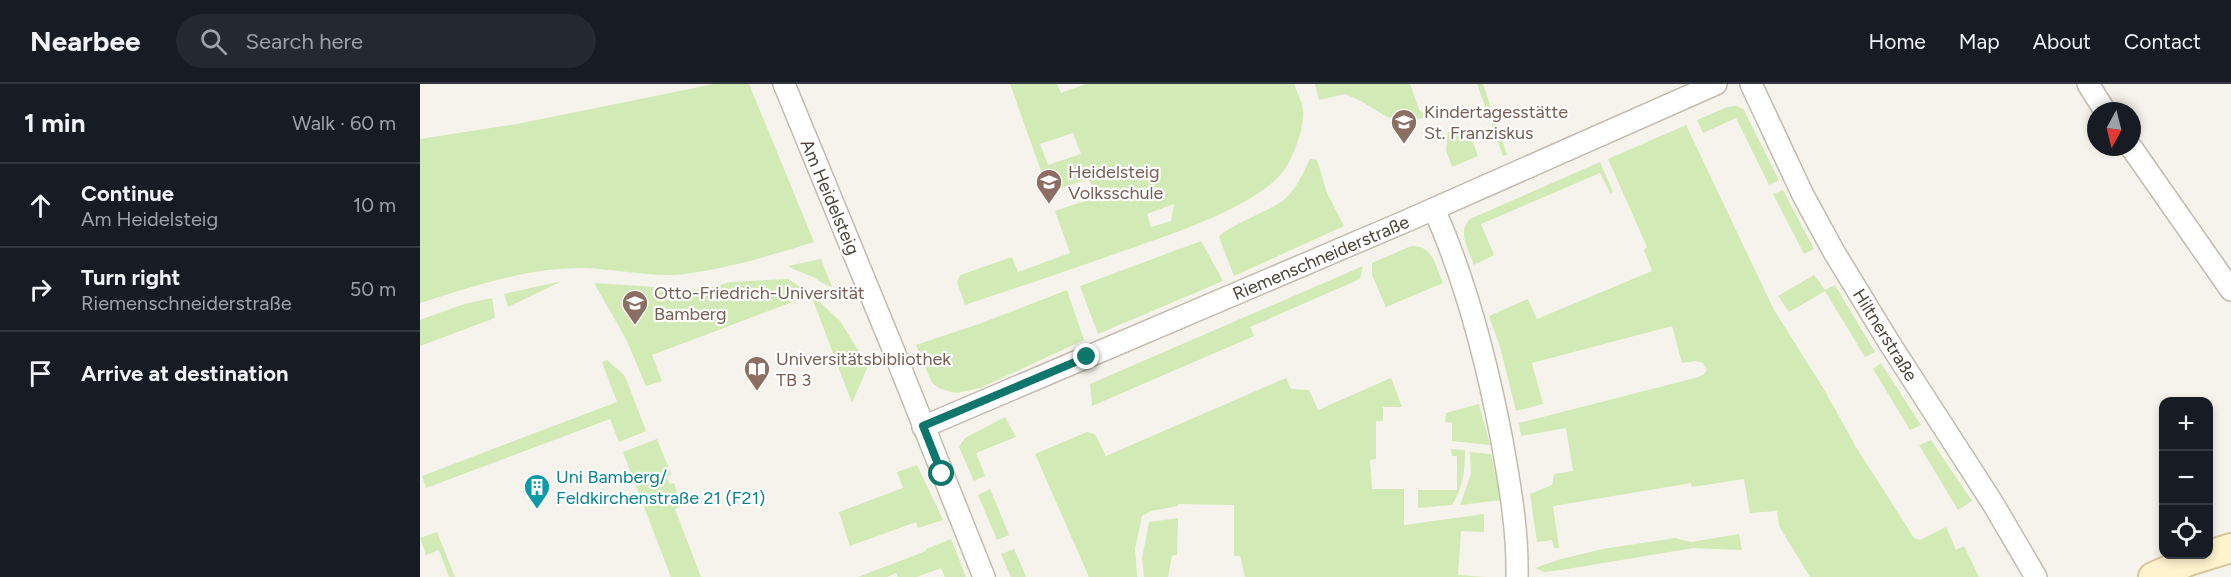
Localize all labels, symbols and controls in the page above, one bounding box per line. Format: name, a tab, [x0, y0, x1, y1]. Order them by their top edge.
search box	[176, 14, 596, 68]
text: Nearbee	[30, 24, 140, 58]
icon: search	[197, 25, 230, 58]
text: Search here	[245, 28, 363, 55]
text: Home	[1869, 29, 1926, 54]
text: Map	[1959, 29, 2000, 54]
text: About	[2033, 29, 2091, 54]
text: Contact	[2124, 29, 2201, 54]
place label: Kindertagesstätte St. Franziskus	[1424, 101, 1568, 144]
north arrow	[2087, 102, 2141, 156]
text: 1 min	[24, 107, 85, 139]
school or university icon: Kindertagesstätte St. Franziskus	[1389, 107, 1419, 145]
text: Walk · 60 m	[292, 111, 396, 135]
street label: Am Heidelsteig	[796, 136, 864, 258]
place label: Heidelsteig Volksschule	[1068, 161, 1163, 204]
school or university icon: Heidelsteig Volksschule	[1034, 167, 1064, 205]
text: Continue	[81, 180, 174, 207]
icon: ahead	[24, 189, 57, 222]
text: 10 m	[353, 193, 396, 217]
text: Am Heidelsteig	[81, 207, 218, 231]
street label: Riemenschneiderstraße	[1229, 211, 1413, 305]
text: Turn right	[81, 264, 180, 291]
icon: right	[24, 273, 57, 306]
text: 50 m	[350, 277, 396, 301]
place label: Otto-Friedrich-Universität Bamberg	[654, 282, 865, 325]
street label: Hiltnerstraße	[1848, 285, 1922, 385]
school or university icon: Otto-Friedrich-Universität Bamberg	[620, 288, 650, 326]
text: Riemenschneiderstraße	[81, 291, 292, 315]
route end	[1073, 343, 1099, 369]
place label: Universitätsbibliothek TB 3	[776, 348, 951, 391]
library icon: Universitätsbibliothek TB 3	[742, 354, 772, 392]
icon: arrive	[24, 357, 57, 390]
text: Arrive at destination	[81, 360, 289, 387]
map controls	[2159, 397, 2213, 559]
button: +	[2159, 397, 2213, 451]
button: −	[2159, 451, 2213, 505]
route start	[928, 460, 954, 486]
place label: Uni Bamberg/ Feldkirchenstraße 21 (F21)	[556, 466, 765, 509]
building icon: Uni Bamberg/ Feldkirchenstraße 21 (F21)	[522, 472, 552, 510]
button: locate	[2159, 505, 2213, 559]

